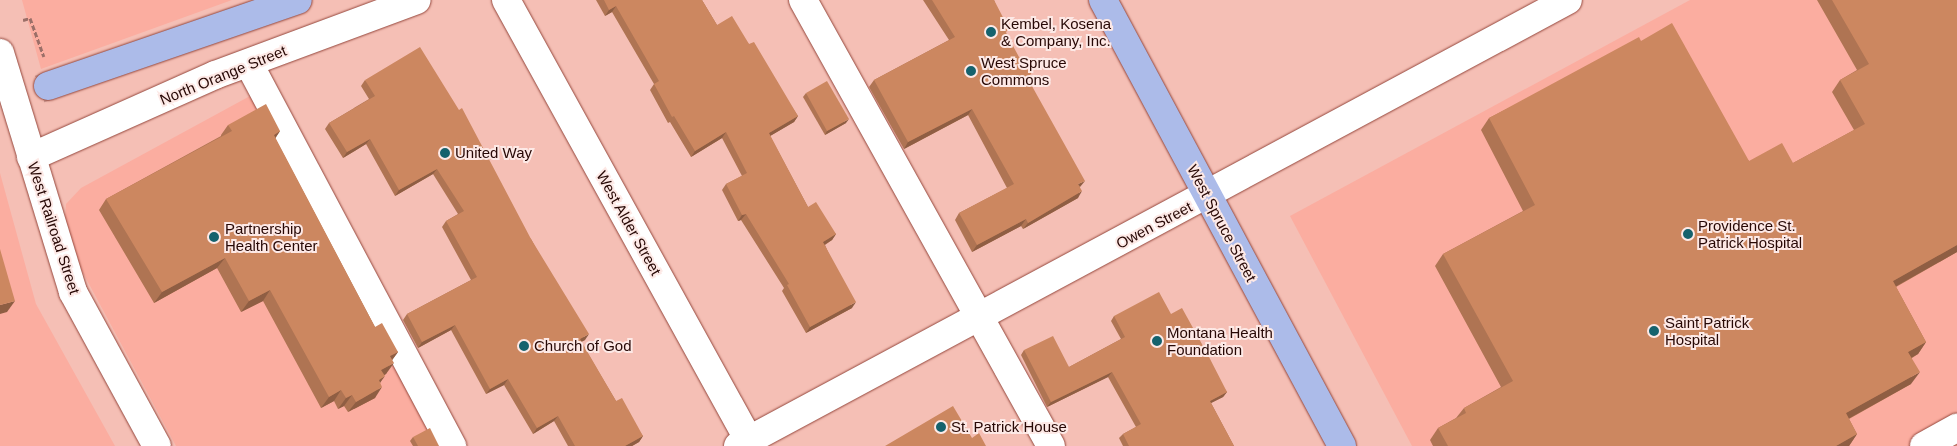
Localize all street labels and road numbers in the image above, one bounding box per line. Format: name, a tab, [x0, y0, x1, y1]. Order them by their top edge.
street label: North Orange Street	[157, 41, 289, 109]
street label: West Railroad Street	[24, 160, 84, 296]
street label: West Spruce Street	[1184, 161, 1260, 285]
street label: West Alder Street	[593, 167, 665, 279]
street label: Owen Street	[1113, 197, 1195, 253]

